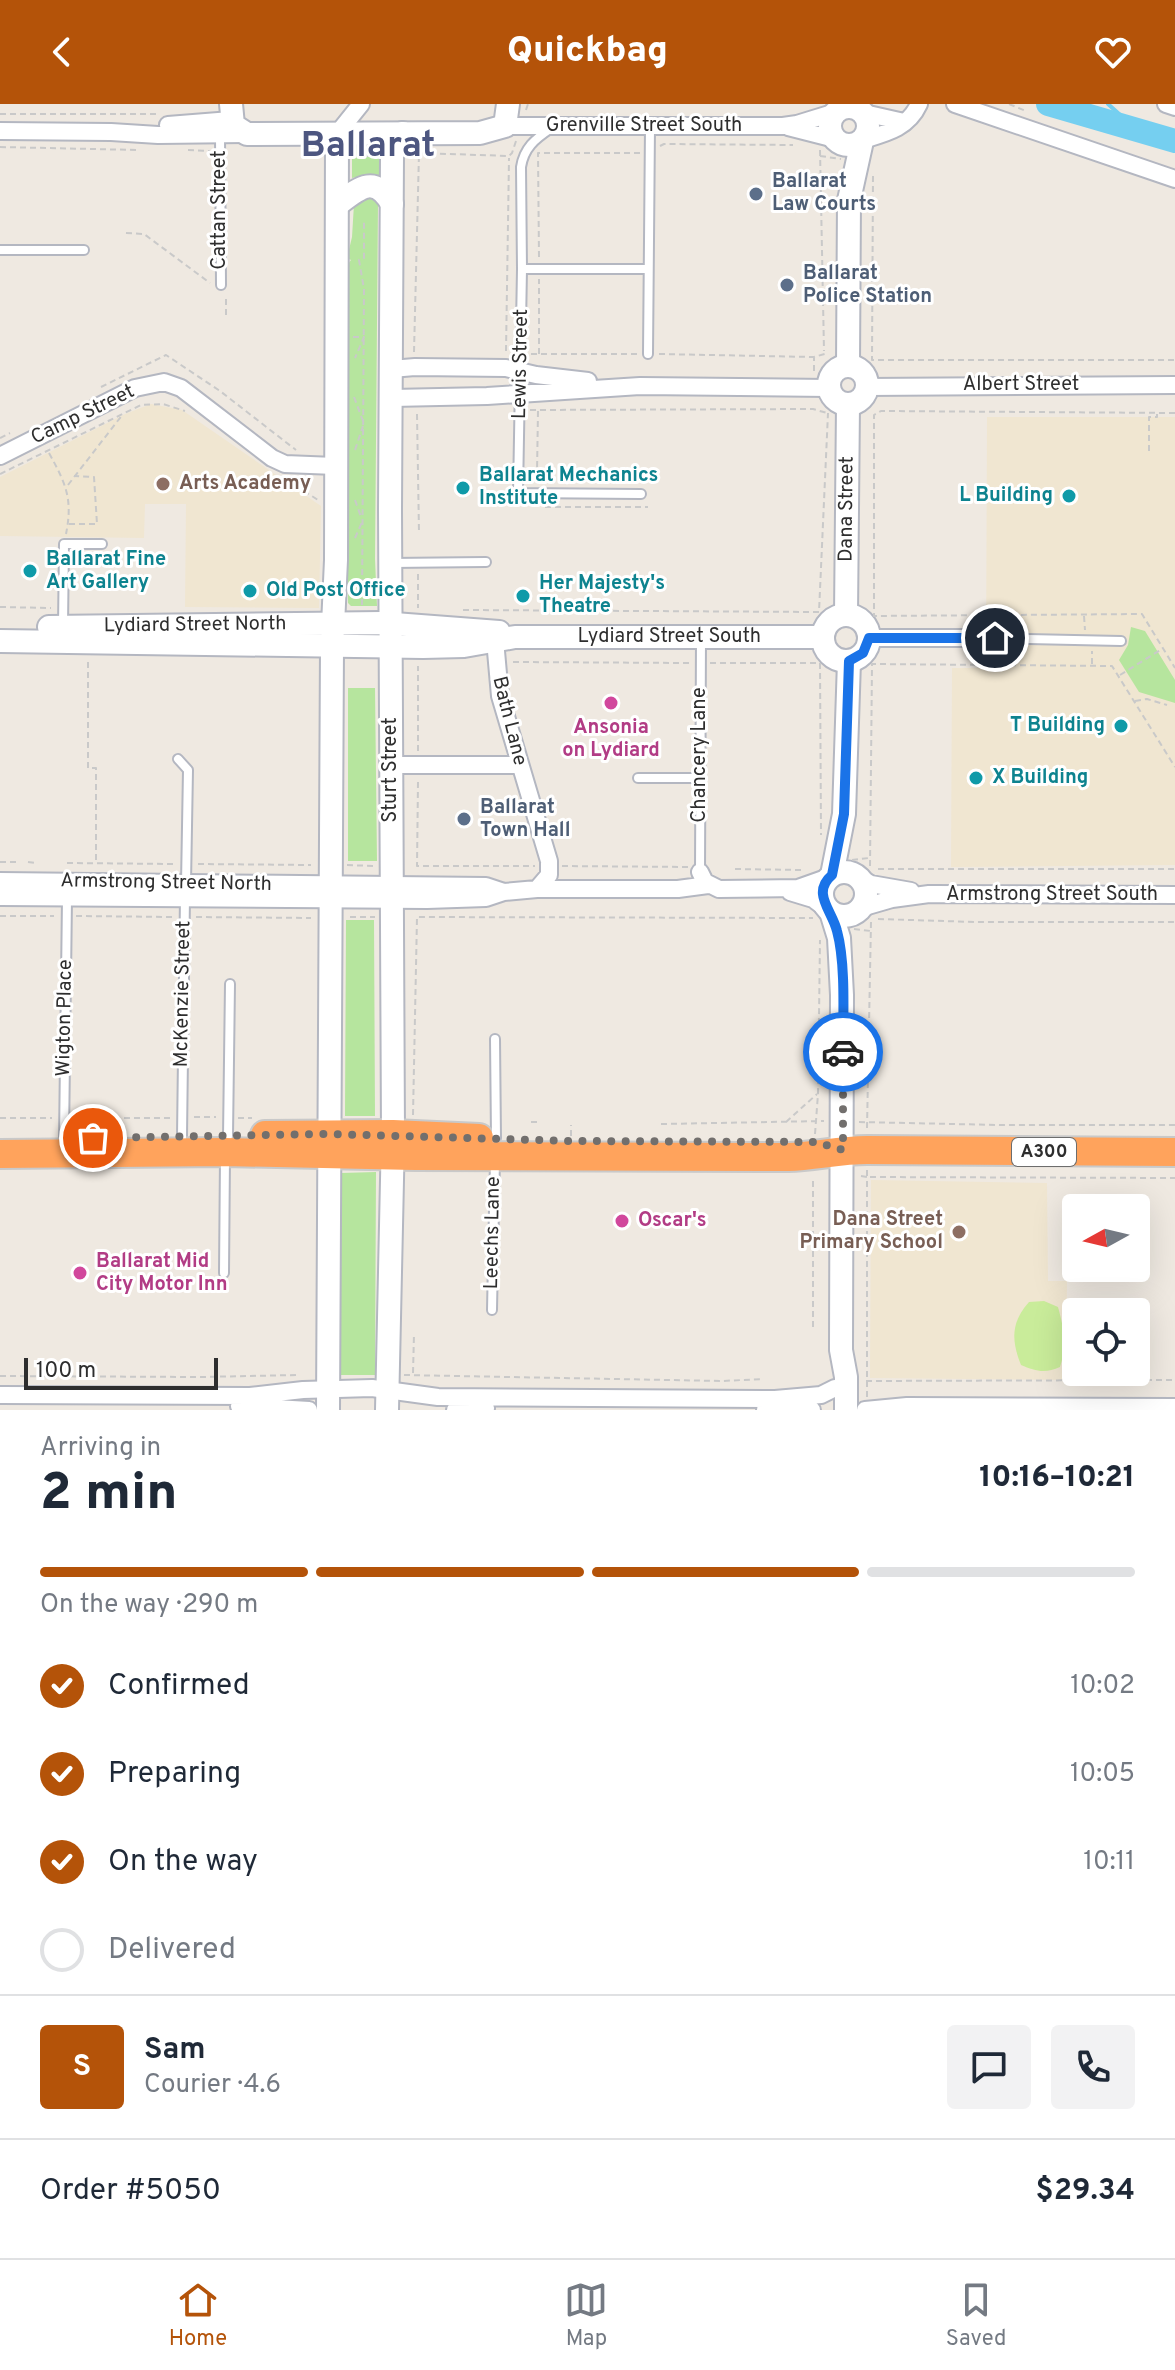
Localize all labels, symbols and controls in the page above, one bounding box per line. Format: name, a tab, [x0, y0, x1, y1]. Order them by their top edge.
text: Quickbag	[507, 29, 668, 75]
icon: back	[40, 30, 84, 74]
icon: heart	[1091, 30, 1135, 74]
street label: Grenville Street South	[546, 113, 742, 139]
district label: Ballarat	[301, 124, 435, 170]
street label: Cattan Street	[207, 150, 233, 270]
place label: Ballarat Law Courts	[772, 169, 876, 218]
marker: Ballarat Law Courts	[747, 185, 765, 203]
place label: Ballarat Police Station	[803, 261, 932, 310]
marker: Ballarat Police Station	[778, 276, 796, 294]
street label: Lewis Street	[507, 309, 535, 419]
street label: Albert Street	[963, 372, 1079, 398]
street label: Camp Street	[27, 379, 139, 451]
street label: Dana Street	[834, 456, 861, 562]
place label: Ballarat Mechanics Institute	[479, 463, 658, 512]
place label: Arts Academy	[179, 471, 311, 497]
marker: Arts Academy	[154, 475, 172, 493]
marker: Ballarat Mechanics Institute	[454, 479, 472, 497]
place label: L Building	[959, 483, 1053, 509]
marker: L Building	[1060, 487, 1078, 505]
place label: Ballarat Fine Art Gallery	[46, 547, 166, 596]
marker: Ballarat Fine Art Gallery	[21, 562, 39, 580]
place label: Her Majesty's Theatre	[539, 571, 665, 620]
place label: Old Post Office	[266, 578, 406, 604]
marker: Old Post Office	[241, 582, 259, 600]
marker: Her Majesty's Theatre	[514, 587, 532, 605]
pin	[961, 604, 1029, 672]
street label: Lydiard Street North	[103, 611, 287, 639]
icon: home	[973, 616, 1017, 660]
street label: Lydiard Street South	[577, 624, 761, 650]
street label: Bath Lane	[485, 674, 533, 768]
street label: Chancery Lane	[687, 687, 713, 823]
marker: Ansonia on Lydiard	[602, 694, 620, 712]
place label: T Building	[1010, 713, 1105, 739]
place label: Ansonia on Lydiard	[562, 715, 660, 764]
street label: Sturt Street	[378, 717, 404, 823]
marker: T Building	[1112, 717, 1130, 735]
place label: X Building	[992, 765, 1088, 791]
marker: X Building	[967, 769, 985, 787]
place label: Ballarat Town Hall	[480, 795, 570, 844]
marker: Ballarat Town Hall	[455, 810, 473, 828]
street label: Armstrong Street North	[60, 868, 272, 898]
street label: Armstrong Street South	[946, 882, 1158, 908]
street label: McKenzie Street	[169, 920, 197, 1068]
street label: Wigton Place	[51, 959, 79, 1077]
courier	[803, 1012, 883, 1092]
icon: car	[821, 1030, 865, 1074]
pin	[59, 1104, 127, 1172]
icon: bag	[71, 1116, 115, 1160]
road number: A300	[1012, 1138, 1076, 1166]
street label: Leechs Lane	[479, 1176, 507, 1290]
north arrow	[1062, 1194, 1150, 1282]
map controls	[1062, 1194, 1150, 1386]
place label: Dana Street Primary School	[799, 1207, 943, 1256]
place label: Oscar's	[638, 1208, 707, 1234]
marker: Oscar's	[613, 1212, 631, 1230]
marker: Dana Street Primary School	[950, 1223, 968, 1241]
place label: Ballarat Mid City Motor Inn	[96, 1249, 228, 1298]
marker: Ballarat Mid City Motor Inn	[71, 1264, 89, 1282]
button: locate	[1062, 1298, 1150, 1386]
scale bar	[24, 1354, 218, 1390]
text: 100 m	[36, 1358, 96, 1385]
text: Arriving in	[40, 1432, 161, 1465]
text: 10:16–10:21	[979, 1460, 1135, 1497]
text: 2 min	[40, 1462, 178, 1528]
text: On the way · 290 m	[40, 1589, 258, 1622]
icon: check	[40, 1664, 84, 1708]
text: Confirmed	[108, 1668, 250, 1705]
text: 10:02	[1070, 1670, 1135, 1703]
icon: check	[40, 1752, 84, 1796]
text: Preparing	[108, 1756, 241, 1793]
text: 10:05	[1070, 1758, 1135, 1791]
icon: check	[40, 1840, 84, 1884]
text: On the way	[108, 1844, 258, 1881]
text: 10:11	[1083, 1846, 1135, 1879]
text: Delivered	[108, 1932, 236, 1969]
button: chat	[947, 2025, 1031, 2109]
button: phone	[1051, 2025, 1135, 2109]
text: Sam	[144, 2032, 206, 2069]
text: S	[73, 2049, 91, 2086]
text: Courier · 4.6	[144, 2069, 281, 2102]
text: Order #5050	[40, 2173, 221, 2210]
text: $29.34	[1036, 2173, 1135, 2210]
tab: Home	[169, 2278, 227, 2353]
tab: Map	[564, 2278, 608, 2353]
tab: Saved	[946, 2278, 1006, 2353]

